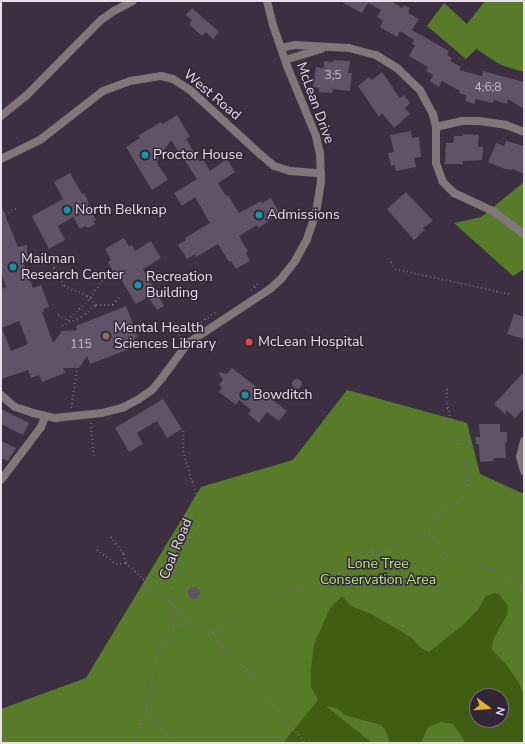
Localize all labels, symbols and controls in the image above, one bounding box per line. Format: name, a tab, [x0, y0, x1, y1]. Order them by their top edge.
street label: McLean Drive	[292, 60, 338, 146]
street label: West Road	[180, 66, 244, 124]
house number: 3;5	[324, 69, 342, 83]
house number: 4;6;8	[474, 81, 502, 95]
place label: Proctor House	[153, 147, 243, 163]
marker: Proctor House	[140, 150, 150, 160]
place label: North Belknap	[75, 202, 167, 218]
marker: North Belknap	[62, 205, 72, 215]
place label: Admissions	[267, 207, 340, 223]
marker: Admissions	[254, 210, 264, 220]
place label: Mailman Research Center	[21, 251, 124, 284]
marker: Mailman Research Center	[8, 262, 18, 272]
place label: Recreation Building	[146, 269, 213, 302]
marker: Recreation Building	[133, 280, 143, 290]
place label: Mental Health Sciences Library	[114, 320, 216, 352]
marker: Mental Health Sciences Library	[101, 331, 111, 341]
place label: McLean Hospital	[258, 334, 363, 350]
marker: McLean Hospital	[243, 336, 255, 348]
house number: 115	[70, 338, 92, 352]
place label: Bowditch	[253, 387, 312, 403]
marker: Bowditch	[240, 390, 250, 400]
street label: Coal Road	[156, 516, 196, 582]
park label: Lone Tree Conservation Area	[320, 556, 436, 588]
north arrow	[469, 688, 509, 728]
text: N	[492, 705, 508, 717]

